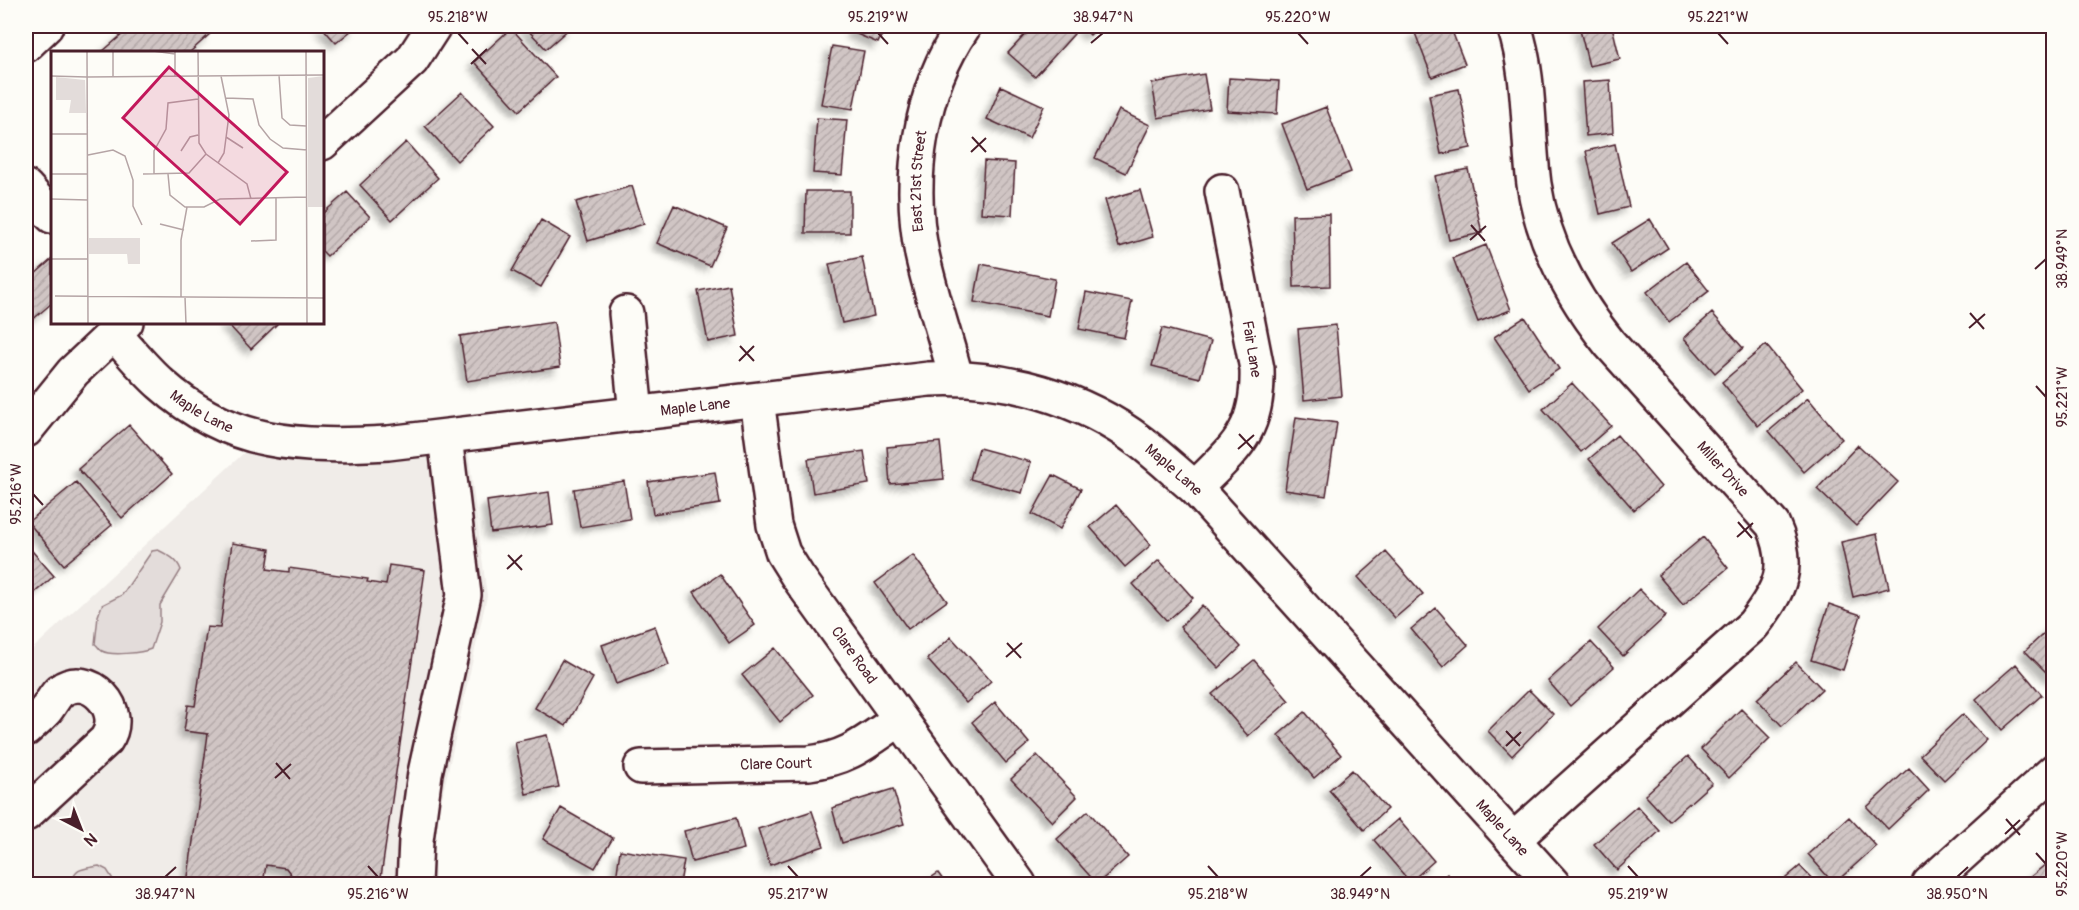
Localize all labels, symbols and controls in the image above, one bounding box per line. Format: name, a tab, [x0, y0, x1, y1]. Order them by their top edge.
text: 95.218°W	[428, 8, 488, 27]
text: 95.219°W	[848, 8, 908, 27]
text: 38.947°N	[1073, 8, 1133, 27]
text: 95.220°W	[1265, 8, 1331, 27]
text: 95.221°W	[1687, 8, 1749, 27]
inset map	[51, 51, 324, 324]
street label: East 21st Street	[907, 128, 932, 233]
text: 38.949°N	[2053, 229, 2072, 289]
street label: Fair Lane	[1238, 319, 1265, 379]
text: 95.221°W	[2053, 366, 2072, 428]
street label: Maple Lane	[166, 386, 236, 438]
street label: Maple Lane	[659, 394, 732, 421]
street label: Miller Drive	[1693, 437, 1753, 502]
street label: Maple Lane	[1141, 440, 1207, 500]
text: 95.216°W	[7, 463, 26, 525]
street label: Clare Road	[827, 623, 881, 688]
street label: Clare Court	[740, 754, 813, 775]
street label: Maple Lane	[1471, 796, 1533, 861]
north arrow	[51, 799, 111, 859]
text: N	[80, 828, 101, 851]
text: 95.220°W	[2053, 831, 2072, 897]
text: 38.947°N	[135, 885, 195, 904]
text: 95.216°W	[347, 885, 409, 904]
text: 95.217°W	[768, 885, 829, 904]
text: 95.218°W	[1188, 885, 1248, 904]
text: 38.949°N	[1330, 885, 1390, 904]
text: 95.219°W	[1608, 885, 1668, 904]
text: 38.950°N	[1926, 885, 1988, 904]

